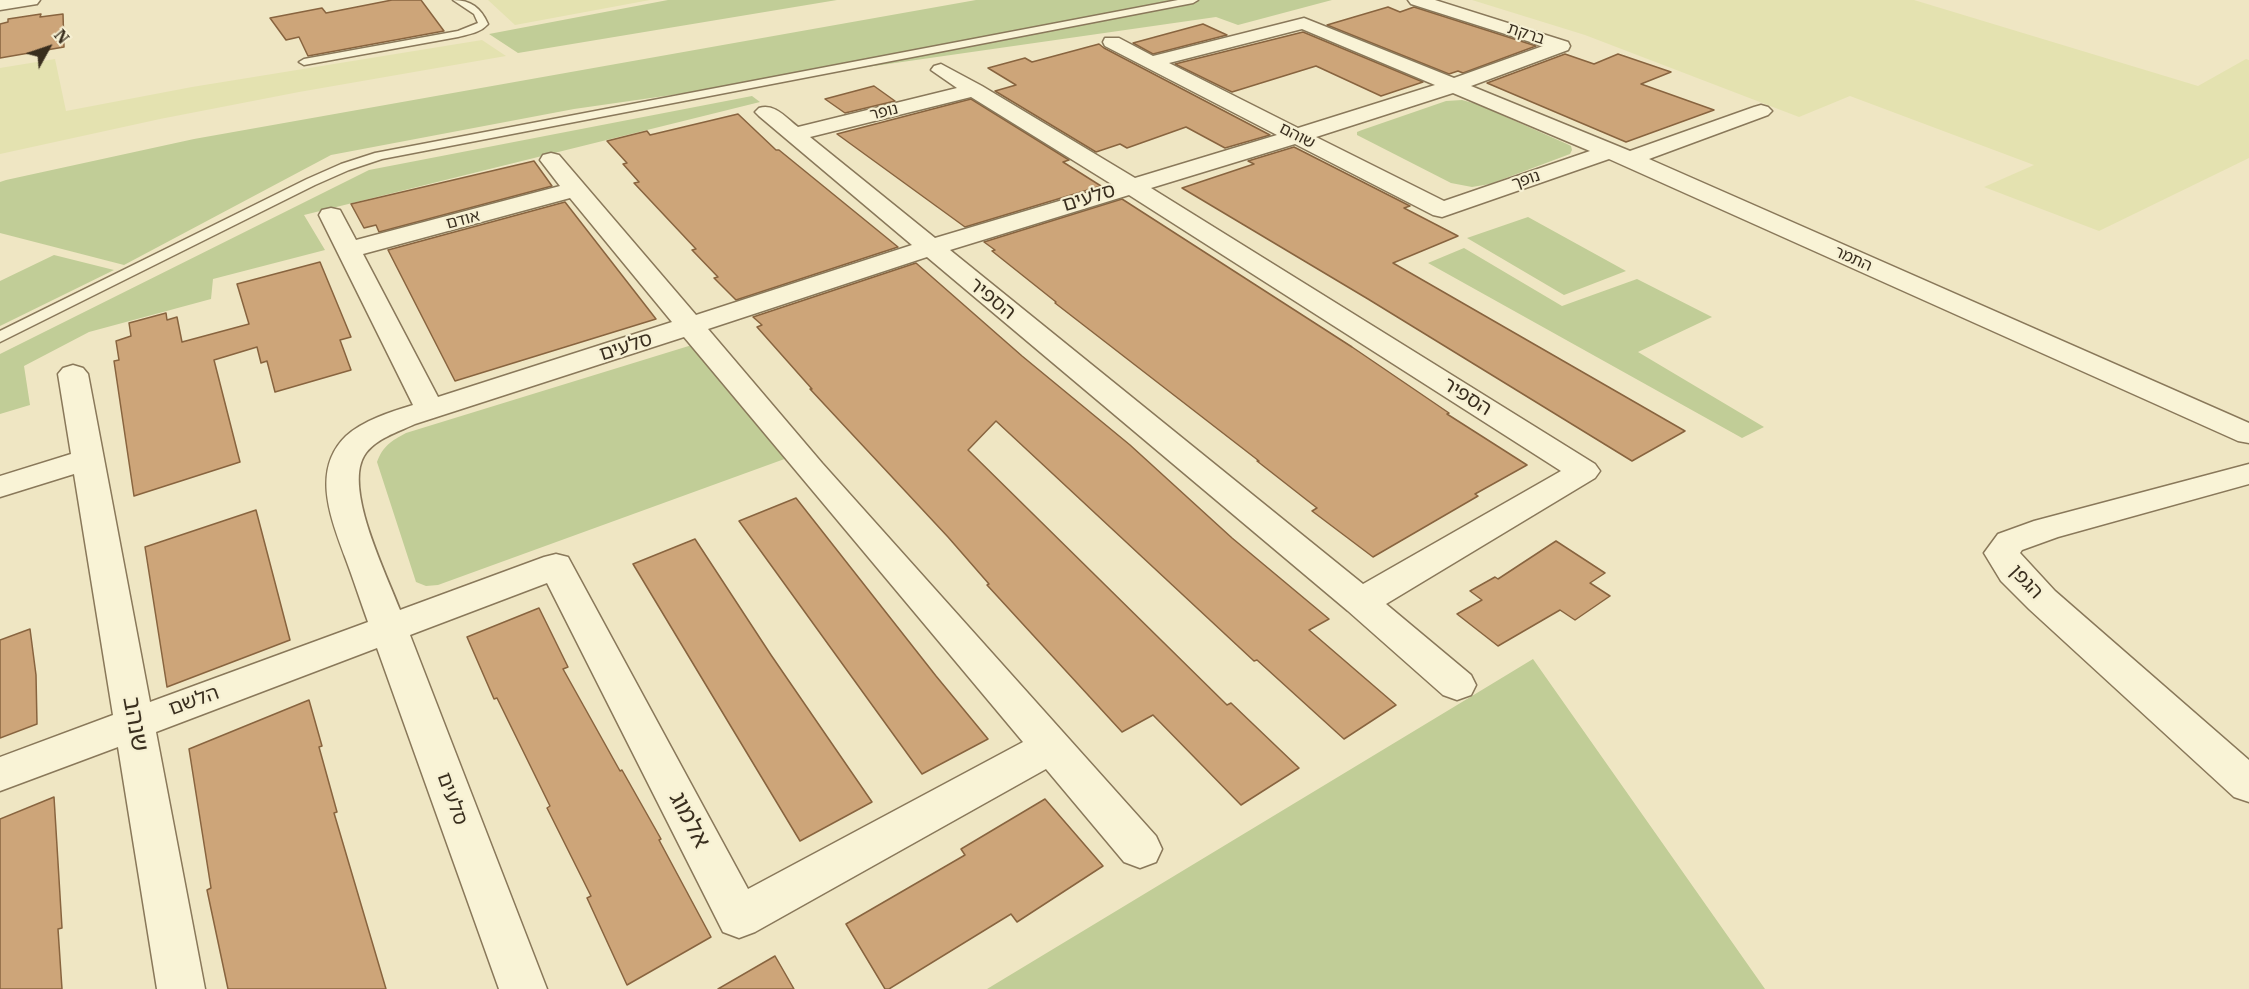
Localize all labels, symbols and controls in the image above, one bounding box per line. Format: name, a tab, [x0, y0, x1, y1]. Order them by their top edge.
north arrow	[18, 18, 78, 78]
street label: ברקת	[1505, 19, 1547, 49]
text: N	[50, 25, 74, 48]
street label: נופר	[868, 99, 900, 125]
street label: שוהם	[1276, 119, 1318, 153]
street label: נופך	[1509, 166, 1543, 194]
street label: סלעים	[1060, 179, 1118, 217]
street label: אודם	[444, 206, 482, 234]
street label: התמר	[1831, 242, 1875, 276]
street label: הספיר	[964, 273, 1020, 325]
street label: סלעים	[597, 327, 655, 367]
street label: הספיר	[1438, 373, 1496, 421]
street label: הגפן	[2004, 560, 2048, 604]
street label: הלשם	[166, 681, 222, 721]
street label: שנהב	[116, 694, 154, 754]
street label: סלעים	[431, 769, 473, 829]
street label: אלמוג	[662, 787, 716, 853]

